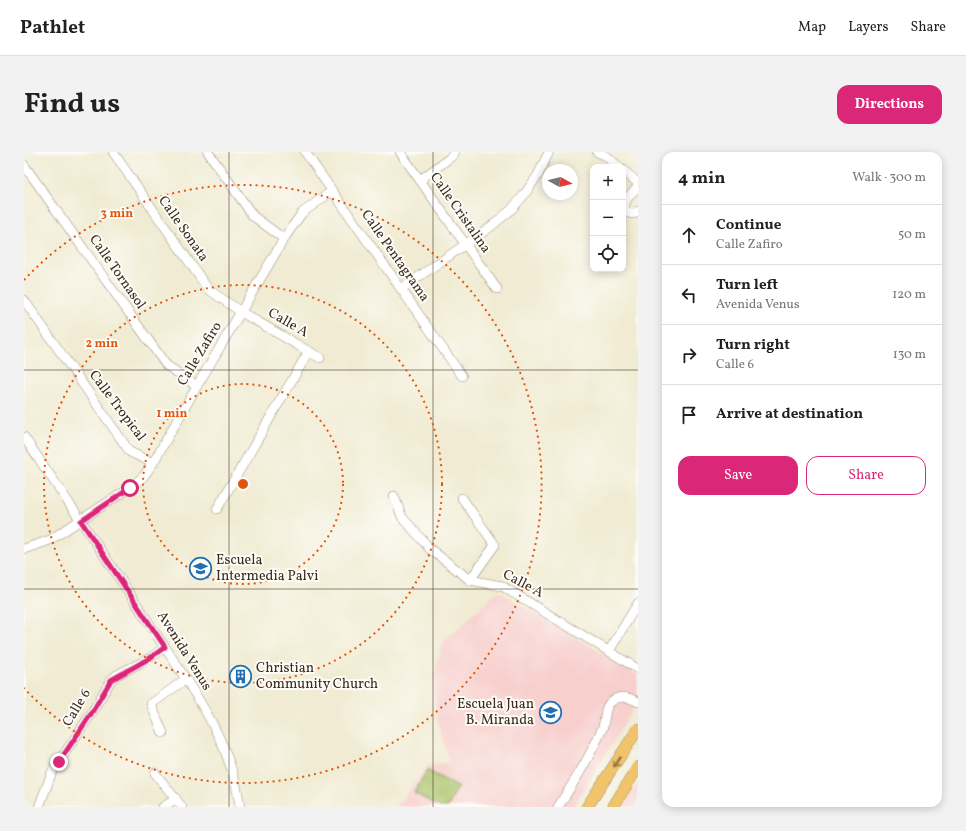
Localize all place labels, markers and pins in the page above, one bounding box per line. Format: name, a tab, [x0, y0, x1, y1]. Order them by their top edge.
centre of rings	[236, 477, 250, 491]
place label: Escuela Intermedia Palvi	[216, 551, 318, 586]
school or university icon: Escuela Intermedia Palvi	[187, 555, 213, 581]
place label: Christian Community Church	[256, 659, 378, 694]
building icon: Christian Community Church	[227, 663, 253, 689]
place label: Escuela Juan B. Miranda	[457, 695, 534, 730]
school or university icon: Escuela Juan B. Miranda	[537, 699, 563, 725]

